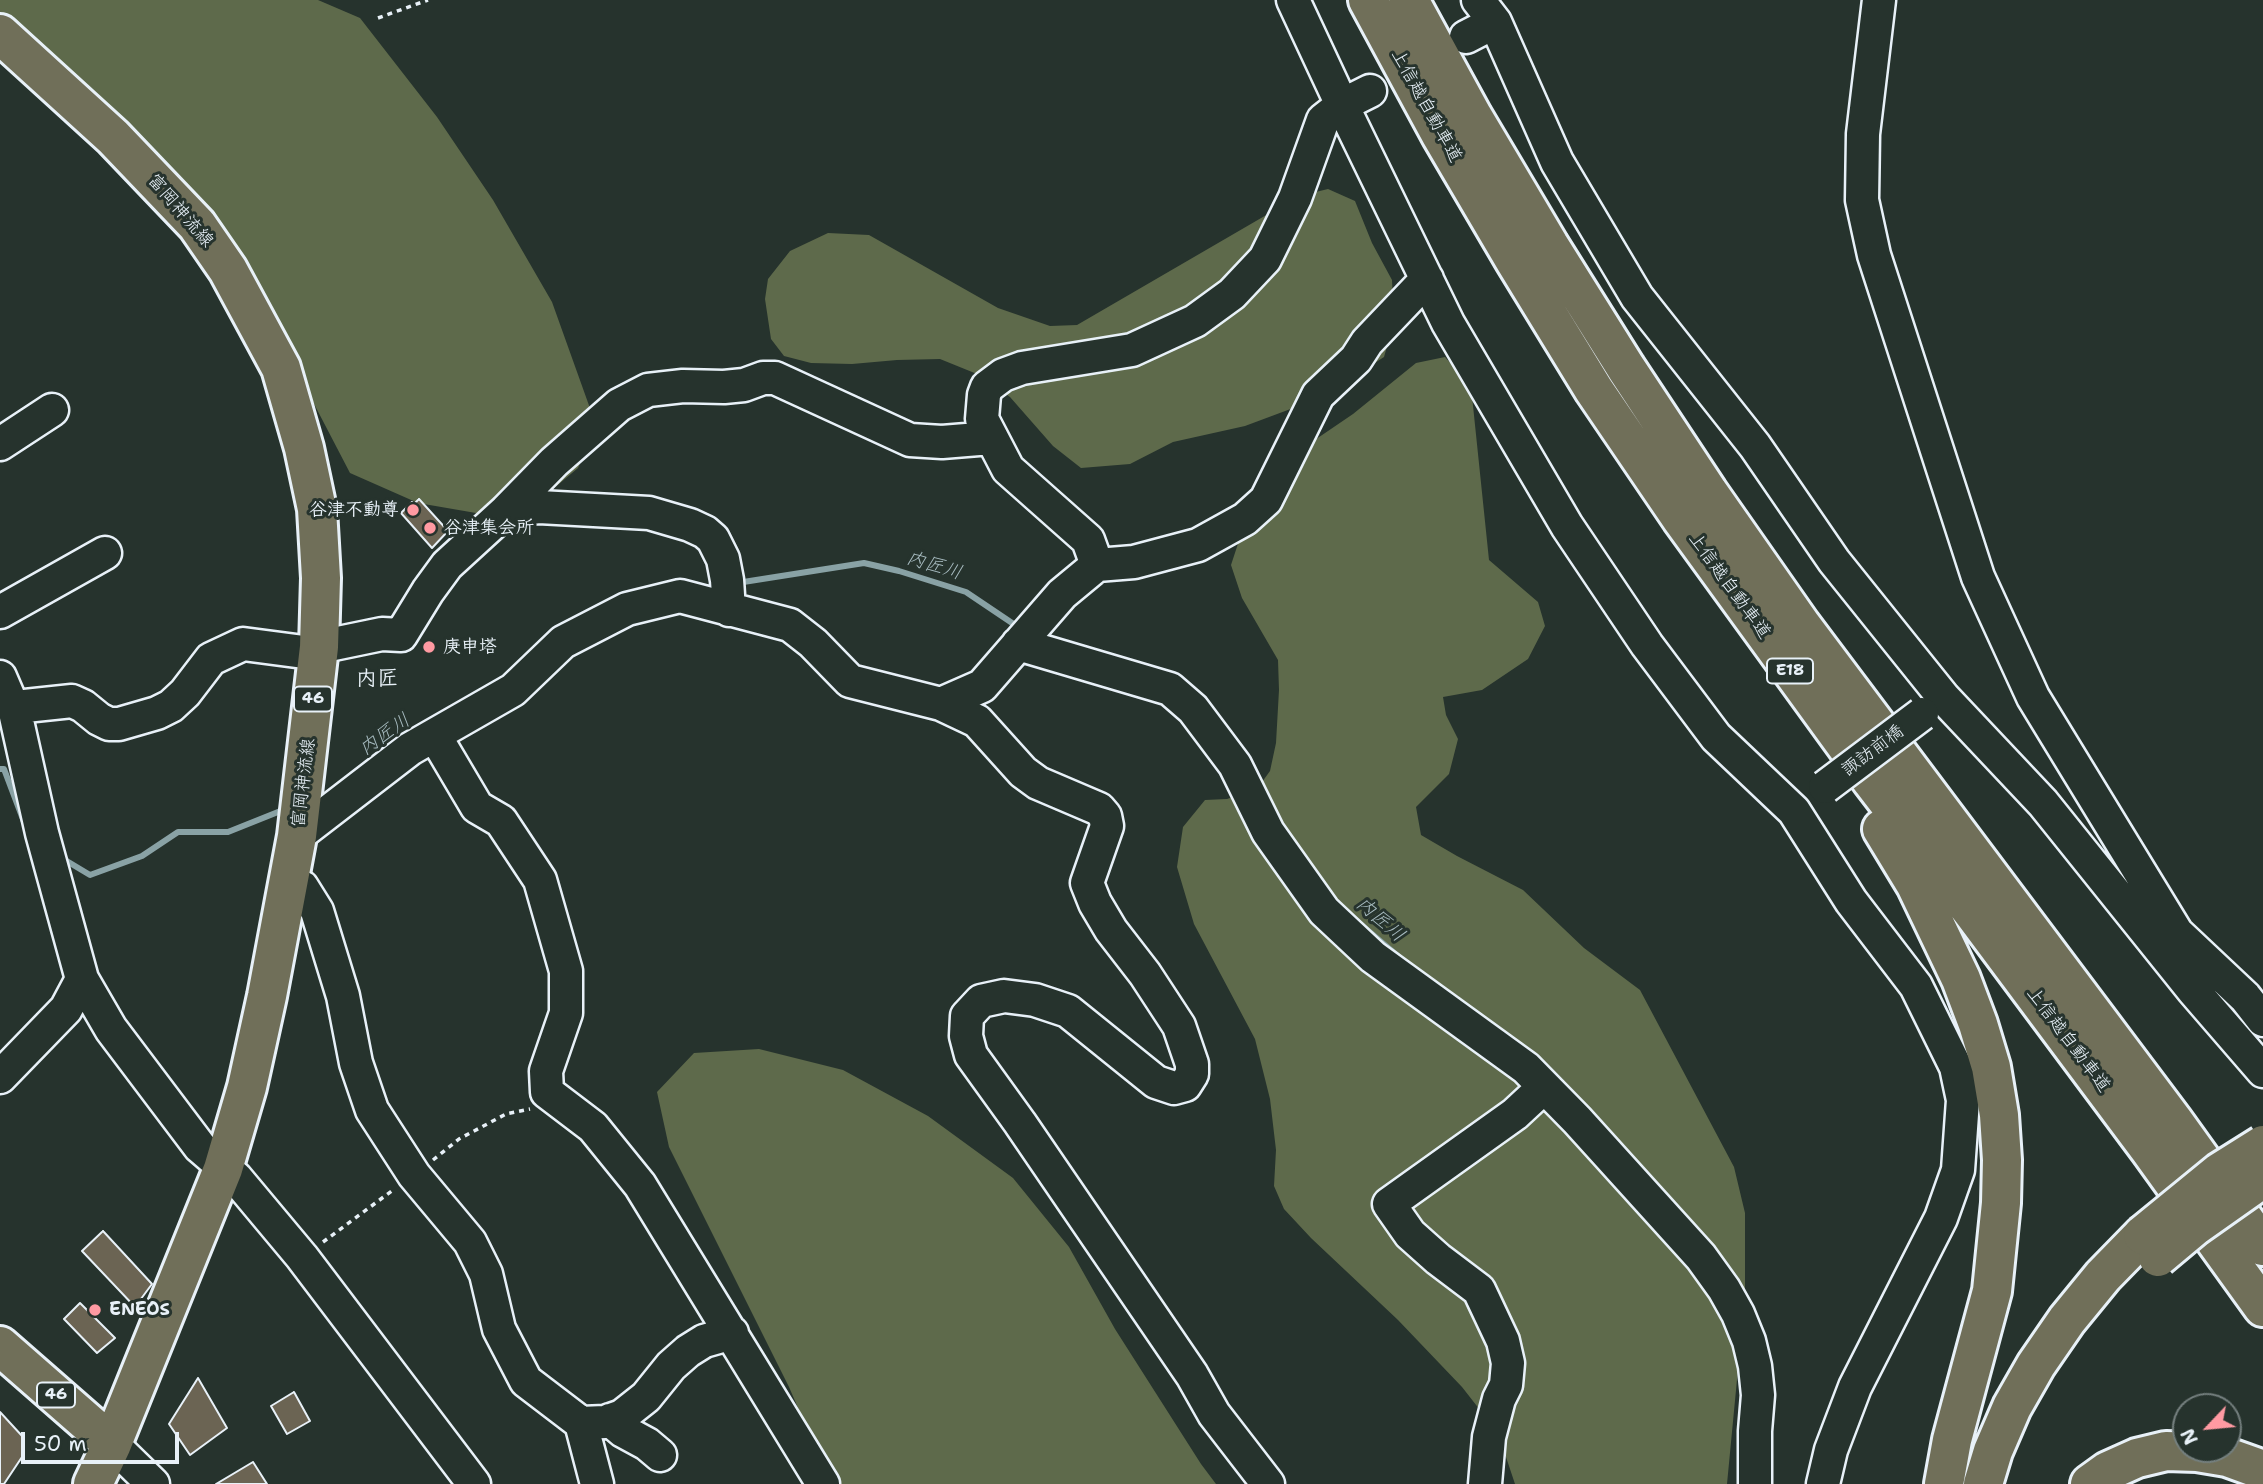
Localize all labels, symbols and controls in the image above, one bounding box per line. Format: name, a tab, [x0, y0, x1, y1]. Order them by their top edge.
street label: 上信越自動車道	[1386, 46, 1466, 166]
street label: 富岡神流線	[142, 170, 218, 252]
place label: 谷津不動尊	[309, 499, 399, 521]
marker: 谷津不動尊	[405, 502, 421, 518]
place label: 谷津集会所	[444, 517, 534, 539]
marker: 谷津集会所	[422, 520, 438, 536]
street label: 上信越自動車道	[1683, 529, 1775, 643]
water label: 内匠川	[903, 547, 965, 585]
place label: 庚申塔	[443, 636, 497, 658]
marker: 庚申塔	[421, 639, 437, 655]
road number: E18	[1767, 658, 1813, 684]
district label: 内匠	[356, 667, 398, 693]
road number: 46	[294, 686, 332, 712]
water label: 内匠川	[355, 709, 415, 761]
street label: 諏訪前橋	[1838, 721, 1908, 781]
street label: 富岡神流線	[288, 737, 320, 829]
water label: 内匠川	[1351, 893, 1409, 947]
street label: 上信越自動車道	[2021, 983, 2115, 1097]
place label: ENEOS	[109, 1299, 170, 1321]
marker: ENEOS	[87, 1302, 103, 1318]
road number: 46	[37, 1382, 75, 1408]
north arrow	[2172, 1393, 2242, 1463]
scale bar	[24, 1418, 182, 1462]
text: N	[2175, 1424, 2204, 1449]
text: 50 m	[34, 1430, 87, 1458]

